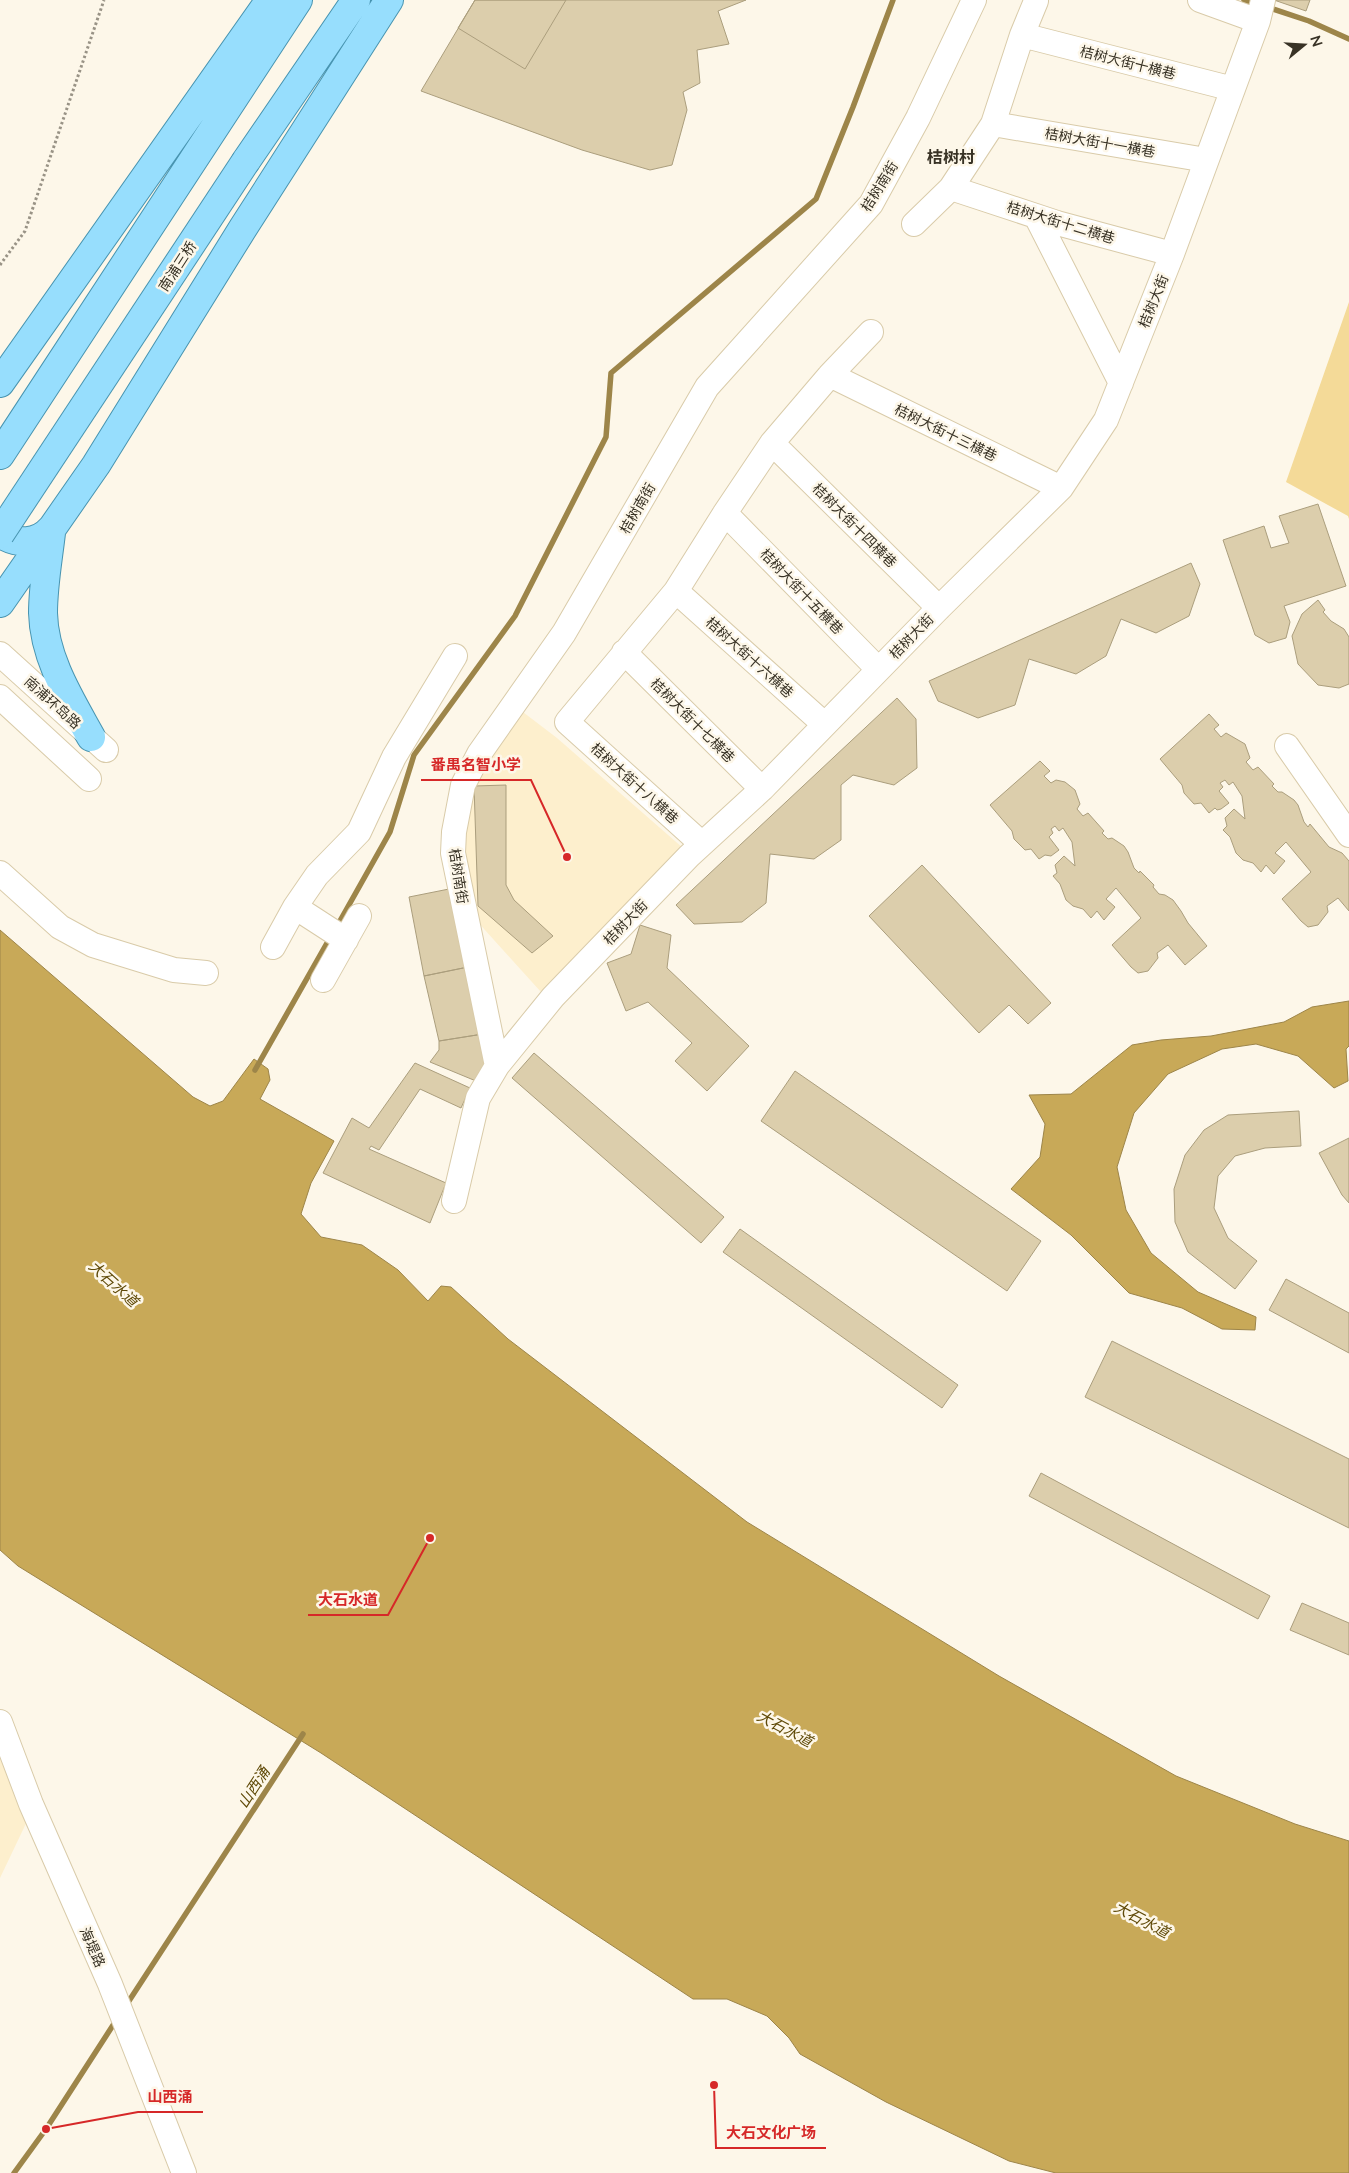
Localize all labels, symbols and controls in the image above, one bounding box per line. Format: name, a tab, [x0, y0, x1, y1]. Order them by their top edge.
north arrow	[1279, 20, 1329, 70]
text: N	[1307, 33, 1327, 49]
street label: 桔树大街十横巷	[1078, 42, 1178, 82]
street label: 桔树大街十一横巷	[1043, 124, 1157, 160]
district label: 桔树村	[927, 147, 975, 166]
street label: 桔树南街	[857, 158, 901, 214]
street label: 桔树大街十二横巷	[1005, 197, 1117, 247]
street label: 南浦三桥	[155, 238, 199, 294]
street label: 桔树大街	[1135, 272, 1171, 330]
street label: 桔树大街十三横巷	[892, 400, 1000, 464]
street label: 桔树大街十四横巷	[809, 479, 901, 571]
street label: 桔树南街	[616, 480, 658, 536]
street label: 桔树大街十五横巷	[757, 545, 847, 637]
street label: 桔树大街	[885, 610, 937, 662]
street label: 桔树大街十六横巷	[703, 613, 797, 701]
street label: 南浦环岛路	[21, 672, 85, 732]
street label: 桔树大街十七横巷	[647, 674, 739, 766]
street label: 桔树大街十八横巷	[588, 739, 682, 827]
callout: 番禺名智小学	[421, 750, 531, 780]
text: 番禺名智小学	[431, 755, 521, 773]
street label: 桔树南街	[446, 847, 472, 905]
street label: 桔树大街	[599, 896, 651, 948]
water label: 大石水道	[86, 1256, 144, 1311]
callout: 大石水道	[308, 1585, 388, 1615]
text: 大石水道	[318, 1590, 378, 1608]
water label: 大石水道	[754, 1706, 817, 1751]
water label: 山西涌	[233, 1762, 274, 1811]
water label: 大石水道	[1111, 1897, 1174, 1942]
street label: 海堤路	[77, 1924, 109, 1970]
callout: 山西涌	[138, 2082, 203, 2112]
text: 山西涌	[147, 2087, 193, 2105]
callout: 大石文化广场	[716, 2118, 826, 2148]
text: 大石文化广场	[726, 2123, 816, 2141]

